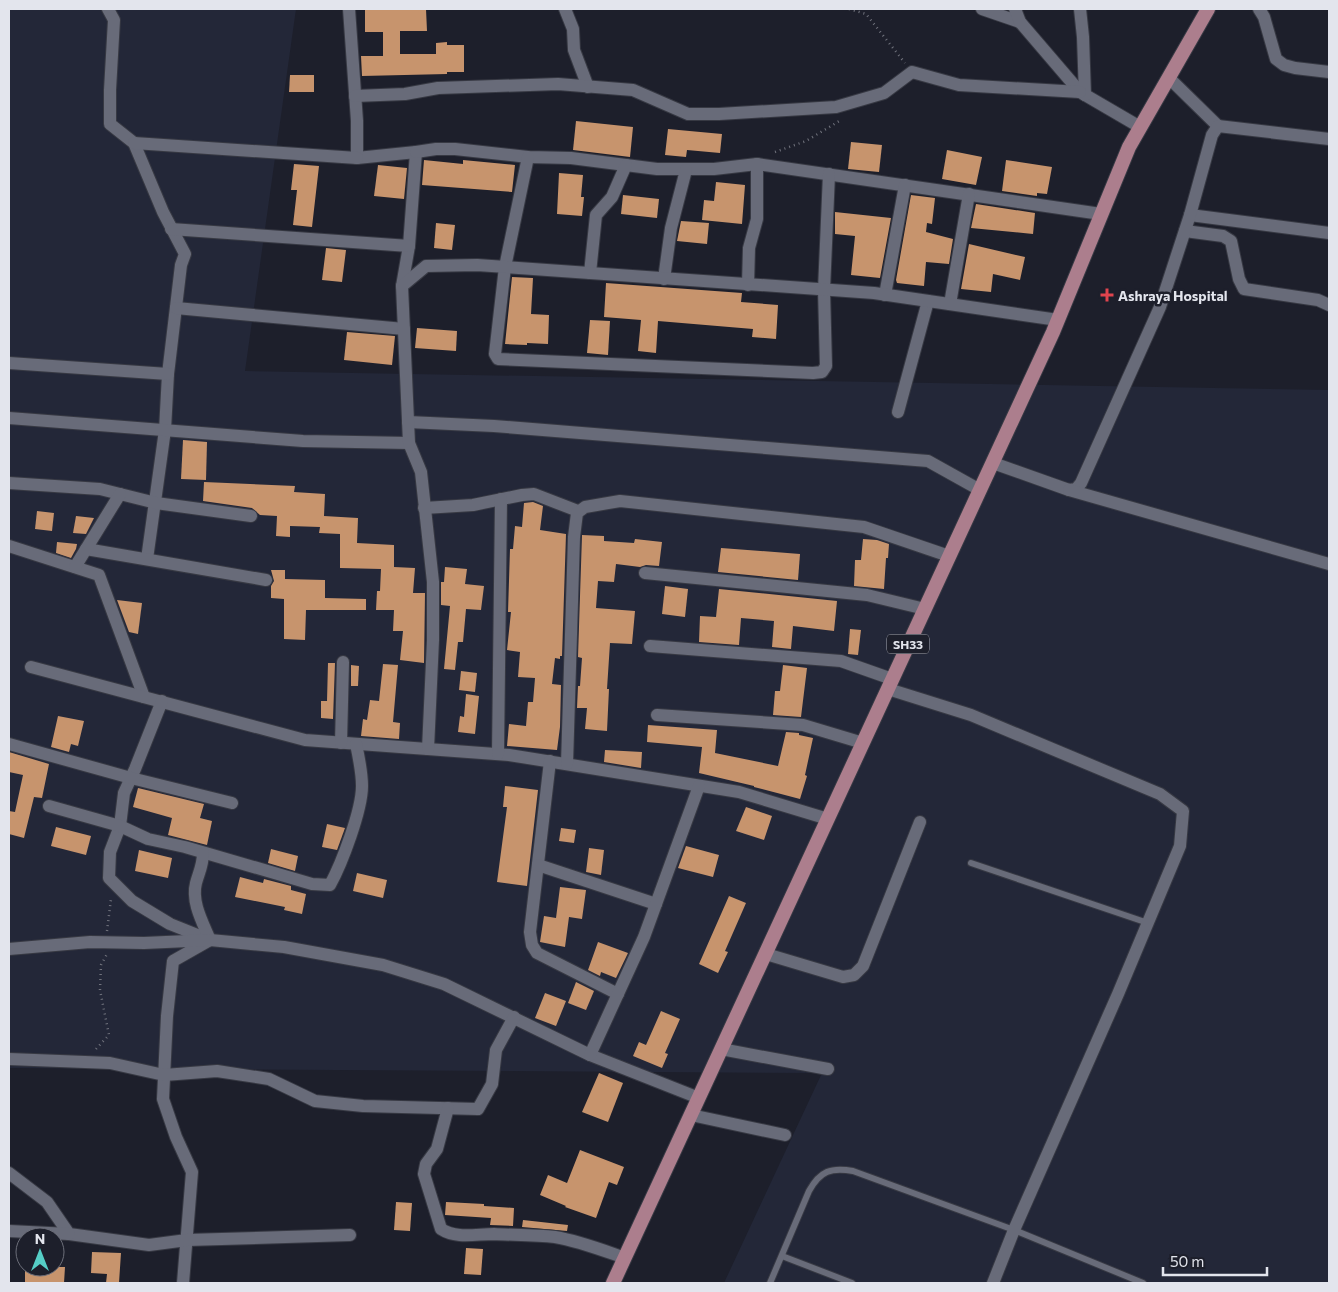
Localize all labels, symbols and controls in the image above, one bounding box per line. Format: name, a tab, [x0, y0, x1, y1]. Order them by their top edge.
place label: Ashraya Hospital	[1118, 287, 1228, 304]
marker: Ashraya Hospital	[1100, 288, 1114, 302]
road number: SH33	[887, 634, 929, 654]
north arrow	[15, 1227, 65, 1277]
text: N	[35, 1230, 45, 1247]
scale bar	[1163, 1244, 1267, 1276]
text: 50 m	[1170, 1252, 1204, 1270]

